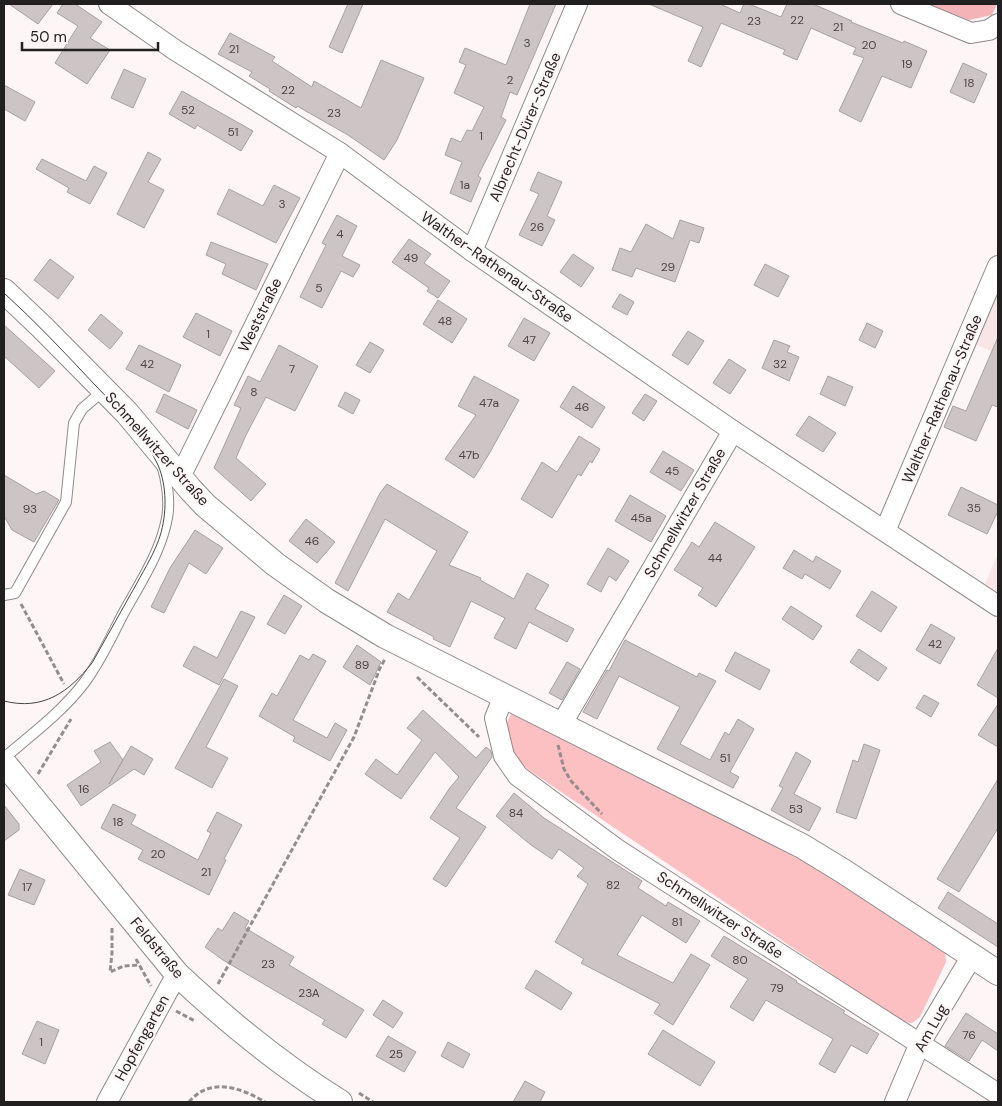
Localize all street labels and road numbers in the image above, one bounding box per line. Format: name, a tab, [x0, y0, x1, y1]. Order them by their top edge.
street label: Albrecht-Dürer-Straße	[484, 49, 566, 205]
street label: Walther-Rathenau-Straße	[417, 207, 577, 327]
street label: Weststraße	[233, 274, 287, 356]
street label: Walther-Rathenau-Straße	[897, 311, 987, 487]
street label: Schmellwitzer Straße	[100, 388, 214, 510]
street label: Schmellwitzer Straße	[640, 444, 730, 582]
street label: Schmellwitzer Straße	[653, 867, 787, 963]
street label: Feldstraße	[126, 913, 188, 983]
street label: Hopfengarten	[110, 991, 174, 1085]
street label: Am Lug	[910, 1000, 952, 1056]

